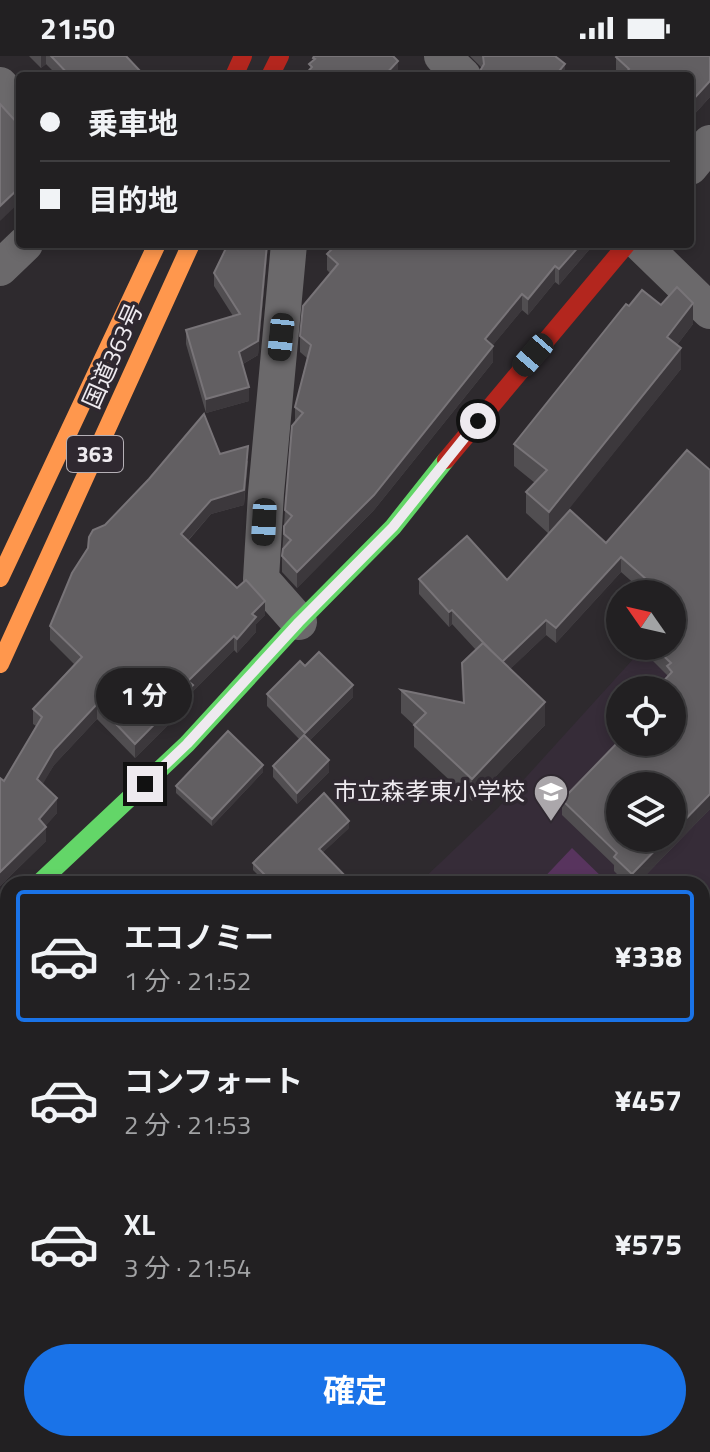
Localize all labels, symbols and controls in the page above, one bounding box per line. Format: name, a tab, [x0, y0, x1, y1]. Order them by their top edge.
text: 21:50	[40, 5, 115, 51]
text: 乗車地	[88, 100, 178, 146]
text: 目的地	[88, 177, 178, 223]
street label: 国道363号	[73, 297, 151, 414]
car	[267, 312, 295, 362]
car	[508, 329, 558, 381]
route start	[460, 403, 496, 439]
road number: 363	[67, 436, 123, 472]
car	[251, 497, 277, 547]
north arrow	[606, 580, 686, 660]
map controls	[606, 580, 686, 852]
callout: 1 分	[97, 668, 193, 724]
text: 1 分	[121, 676, 167, 715]
button: locate	[606, 676, 686, 756]
route end	[127, 766, 163, 802]
button: layers	[606, 772, 686, 852]
place label: 市立森孝東小学校	[333, 773, 525, 809]
school or university icon: 市立森孝東小学校	[532, 773, 570, 823]
text: エコノミー	[124, 914, 274, 960]
icon: car	[28, 920, 100, 992]
text: ¥338	[615, 933, 682, 979]
text: 1 分 · 21:52	[124, 961, 251, 1000]
text: コンフォート	[124, 1058, 303, 1104]
icon: car	[28, 1064, 100, 1136]
text: ¥457	[615, 1077, 682, 1123]
text: 2 分 · 21:53	[124, 1105, 251, 1144]
text: XL	[124, 1201, 155, 1247]
icon: car	[28, 1208, 100, 1280]
text: ¥575	[615, 1221, 682, 1267]
text: 3 分 · 21:54	[124, 1248, 251, 1287]
button: 確定	[24, 1344, 686, 1436]

